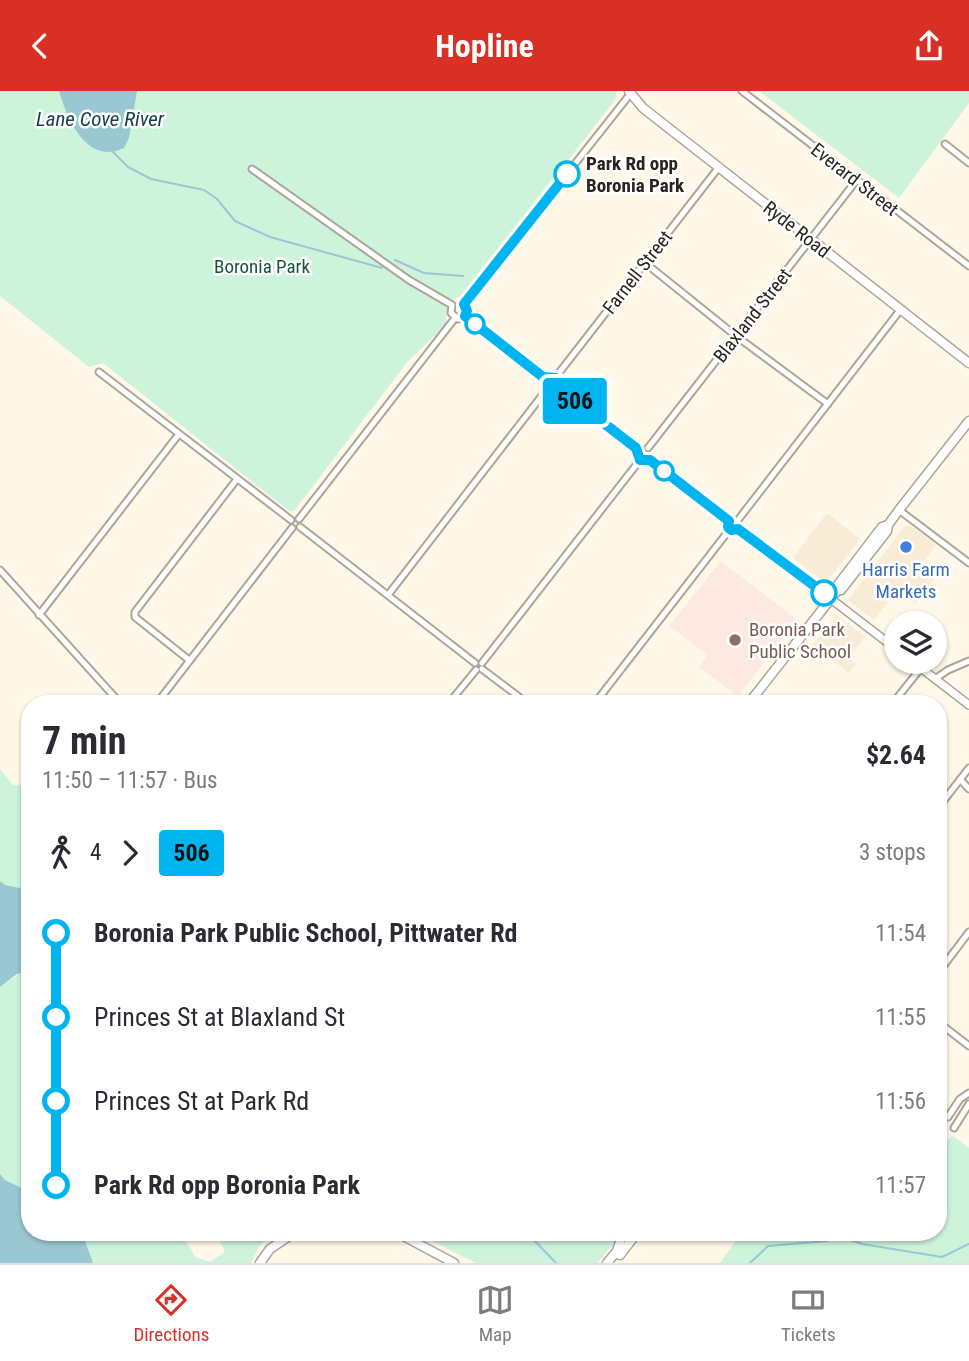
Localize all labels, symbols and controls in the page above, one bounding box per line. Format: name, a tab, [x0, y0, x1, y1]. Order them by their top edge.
icon: back	[21, 27, 59, 65]
text: Hopline	[435, 27, 534, 65]
icon: share	[910, 27, 948, 65]
water label: Lane Cove River	[36, 107, 165, 131]
street label: Everard Street	[806, 138, 903, 221]
place label: Park Rd opp Boronia Park	[586, 152, 685, 197]
marker: Park Rd opp Boronia Park	[554, 161, 580, 187]
street label: Ryde Road	[759, 196, 835, 263]
street label: Farnell Street	[598, 226, 677, 319]
park label: Boronia Park	[214, 255, 310, 278]
street label: Blaxland Street	[708, 264, 796, 367]
unlabelled marker	[465, 314, 485, 334]
line badge: 506	[535, 378, 615, 424]
text: 506	[557, 387, 593, 415]
unlabelled marker	[654, 461, 674, 481]
marker: Harris Farm Markets	[898, 539, 914, 555]
place label: Harris Farm Markets	[862, 558, 950, 603]
unlabelled marker	[811, 580, 837, 606]
map controls	[884, 611, 947, 674]
button: layers	[884, 611, 947, 674]
place label: Boronia Park Public School	[749, 618, 851, 663]
marker: Boronia Park Public School	[727, 632, 743, 648]
text: 7 min	[42, 719, 126, 763]
text: $2.64	[866, 740, 926, 770]
text: 11:50 – 11:57 · Bus	[42, 767, 218, 794]
icon: walk	[42, 834, 80, 872]
icon: forward	[111, 834, 149, 872]
text: 4	[90, 839, 101, 866]
text: 506	[173, 839, 210, 867]
text: 3 stops	[859, 839, 926, 866]
text: Boronia Park Public School, Pittwater Rd	[94, 918, 517, 948]
text: 11:54	[875, 920, 926, 947]
text: Princes St at Blaxland St	[94, 1002, 345, 1032]
text: 11:55	[875, 1004, 926, 1031]
text: Princes St at Park Rd	[94, 1086, 309, 1116]
text: 11:56	[875, 1088, 926, 1115]
text: Park Rd opp Boronia Park	[94, 1170, 360, 1200]
text: 11:57	[875, 1172, 926, 1199]
tab: Directions	[133, 1281, 209, 1346]
tab: Map	[476, 1281, 514, 1346]
tab: Tickets	[781, 1281, 836, 1346]

